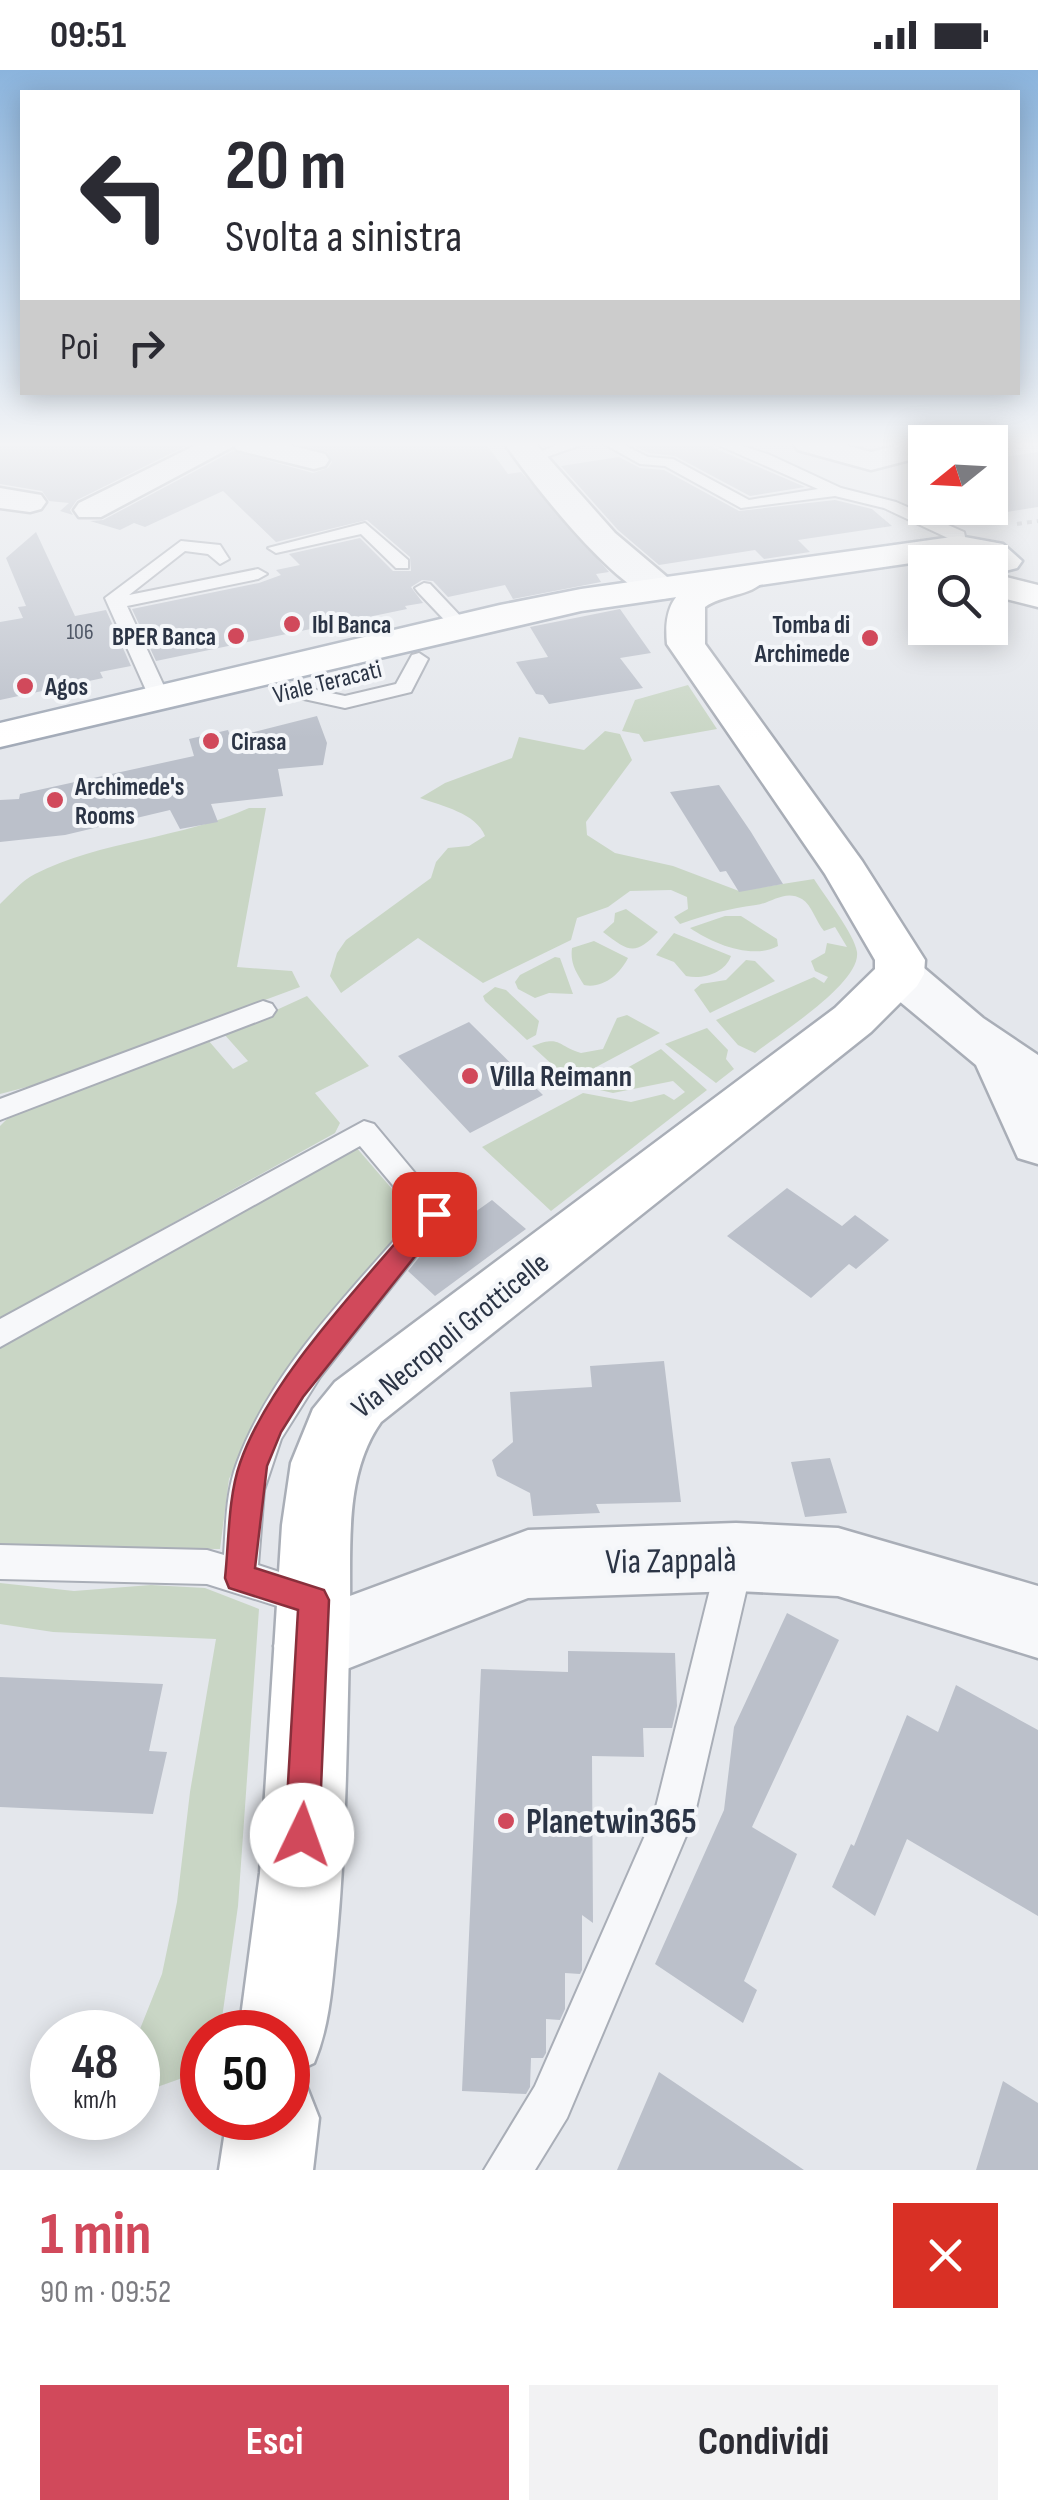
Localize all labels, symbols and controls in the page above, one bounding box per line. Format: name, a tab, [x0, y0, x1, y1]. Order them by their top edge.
text: 09:51	[50, 13, 126, 58]
text: 20 m	[225, 125, 346, 209]
icon: left	[60, 130, 190, 260]
text: Svolta a sinistra	[225, 210, 462, 265]
icon: right	[119, 320, 174, 375]
text: Poi	[60, 325, 99, 370]
north arrow	[908, 425, 1008, 525]
map controls	[908, 425, 1008, 645]
button: search	[908, 545, 1008, 645]
place label: Ibl Banca	[312, 610, 391, 641]
place label: Tomba di Archimede	[754, 610, 850, 670]
marker: Ibl Banca	[281, 613, 303, 635]
house number: 106	[66, 619, 94, 646]
place label: BPER Banca	[112, 622, 216, 653]
marker: BPER Banca	[225, 625, 247, 647]
marker: Tomba di Archimede	[859, 627, 881, 649]
street label: Viale Teracati	[270, 654, 385, 711]
place label: Agos	[44, 672, 88, 703]
marker: Agos	[14, 675, 36, 697]
place label: Cirasa	[231, 727, 286, 758]
marker: Cirasa	[200, 730, 222, 752]
place label: Archimede's Rooms	[74, 772, 184, 832]
marker: Archimede's Rooms	[44, 789, 66, 811]
place label: Villa Reimann	[490, 1059, 632, 1095]
marker: Villa Reimann	[459, 1065, 481, 1087]
pin	[392, 1172, 477, 1257]
icon: arrive	[407, 1187, 462, 1242]
street label: Via Necropoli Grotticelle	[345, 1245, 556, 1426]
street label: Via Zappalà	[605, 1539, 737, 1584]
position arrow	[250, 1783, 354, 1887]
place label: Planetwin365	[526, 1801, 697, 1844]
marker: Planetwin365	[495, 1810, 517, 1832]
speed limit sign: 50	[180, 2010, 310, 2140]
text: 48	[72, 2033, 118, 2093]
text: km/h	[73, 2085, 117, 2116]
text: 1 min	[40, 2199, 152, 2271]
button: close	[893, 2203, 998, 2308]
text: 90 m · 09:52	[40, 2273, 171, 2312]
button: Esci	[40, 2385, 509, 2500]
button: Condividi	[529, 2385, 998, 2500]

